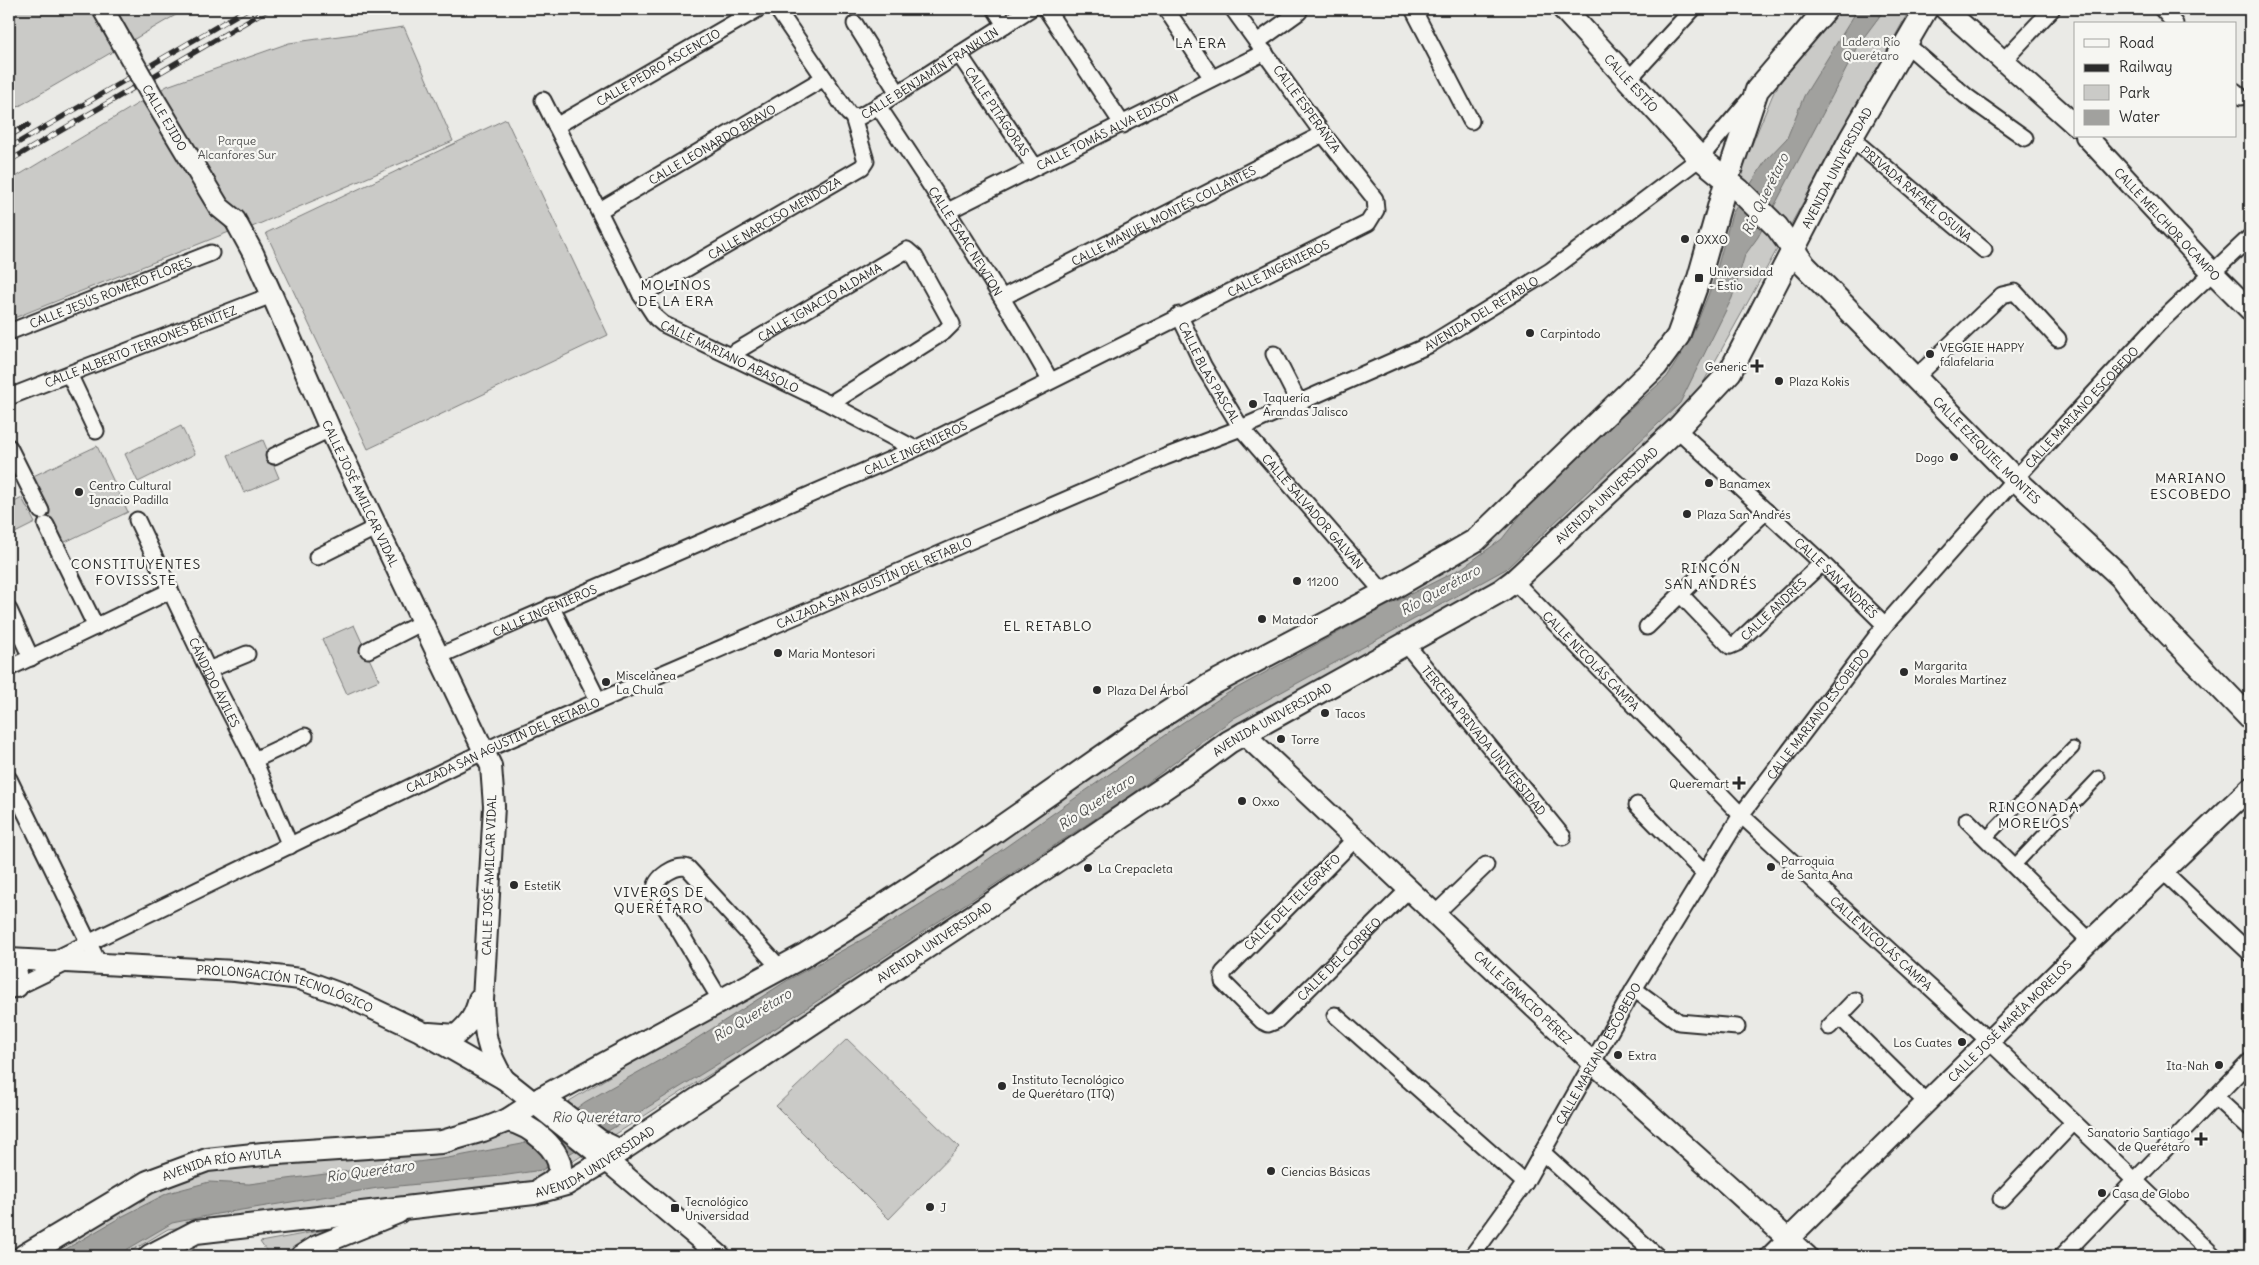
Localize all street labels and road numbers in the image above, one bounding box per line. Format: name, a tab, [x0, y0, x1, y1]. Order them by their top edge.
street label: CALLE BENJAMÍN FRANKLIN	[858, 24, 1001, 122]
street label: CALLE PEDRO ASCENCIO	[593, 25, 723, 109]
street label: CALLE ESTÍO	[1601, 51, 1662, 115]
street label: CALLE ESPERANZA	[1270, 62, 1344, 156]
street label: CALLE PITÁGORAS	[962, 64, 1033, 159]
street label: CALLE EJIDO	[139, 82, 191, 153]
street label: CALLE TOMÁS ALVA EDISON	[1034, 89, 1181, 173]
street label: CALLE LEONARDO BRAVO	[646, 101, 778, 187]
street label: AVENIDA UNIVERSIDAD	[1798, 104, 1875, 231]
street label: PRIVADA RAFAÉL OSUNA	[1858, 143, 1975, 244]
street label: CALLE MANUEL MONTÉS COLLANTES	[1069, 162, 1258, 269]
street label: CALLE MELCHOR OCAMPO	[2111, 164, 2224, 284]
street label: CALLE NARCISO MENDOZA	[705, 173, 844, 262]
street label: CALLE ISAAC NEWTON	[926, 183, 1006, 298]
street label: CALLE INGENIEROS	[1225, 236, 1332, 299]
street label: CALLE JESÚS ROMERO FLORES	[27, 254, 194, 331]
street label: CALLE IGNACIO ALDAMA	[755, 259, 884, 344]
street label: AVENIDA DEL RETABLO	[1422, 273, 1541, 354]
street label: CALLE ALBERTO TERRONES BENÍTEZ	[42, 302, 239, 390]
street label: CALLE MARIANO ABASOLO	[658, 316, 801, 396]
street label: CALLE BLAS PASCAL	[1176, 319, 1244, 426]
street label: CALLE MARIANO ESCOBEDO	[2021, 343, 2141, 471]
street label: CALLE EZEQUIEL MONTES	[1930, 393, 2044, 507]
street label: CALLE JOSÉ AMILCAR VIDAL	[319, 417, 402, 570]
street label: CALLE INGENIEROS	[862, 417, 970, 478]
street label: AVENIDA UNIVERSIDAD	[1552, 443, 1661, 546]
street label: CALLE SALVADOR GALVÁN	[1259, 451, 1367, 572]
street label: CALZADA SAN AGUSTÍN DEL RETABLO	[774, 534, 974, 631]
street label: CALLE SAN ANDRÉS	[1792, 534, 1881, 622]
street label: CALLE ANDRÉS	[1737, 574, 1809, 643]
street label: CALLE INGENIEROS	[490, 581, 599, 639]
street label: CALLE NICOLÁS CAMPA	[1540, 608, 1643, 714]
street label: CÁNDIDO ÁVILES	[186, 635, 244, 730]
street label: CALLE MARIANO ESCOBEDO	[1763, 645, 1872, 782]
street label: TERCERA PRIVADA UNIVERSIDAD	[1419, 662, 1550, 818]
street label: AVENIDA UNIVERSIDAD	[1209, 679, 1334, 759]
street label: CALZADA SAN AGUSTÍN DEL RETABLO	[403, 694, 602, 795]
street label: CALLE JOSÉ AMILCAR VIDAL	[479, 794, 499, 956]
street label: CALLE DEL TELEGRAFO	[1241, 851, 1343, 953]
street label: CALLE NICOLÁS CAMPA	[1827, 893, 1936, 993]
street label: AVENIDA UNIVERSIDAD	[874, 898, 995, 986]
street label: CALLE DEL CORREO	[1294, 914, 1384, 1003]
street label: CALLE IGNACIO PÉREZ	[1471, 947, 1575, 1047]
street label: CALLE JOSÉ MARÍA MORELOS	[1945, 956, 2074, 1085]
street label: PROLONGACIÓN TECNOLÓGICO	[196, 961, 376, 1015]
street label: CALLE MARIANO ESCOBEDO	[1552, 980, 1644, 1127]
street label: AVENIDA UNIVERSIDAD	[533, 1122, 657, 1200]
street label: AVENIDA RÍO AYUTLA	[160, 1145, 282, 1184]

